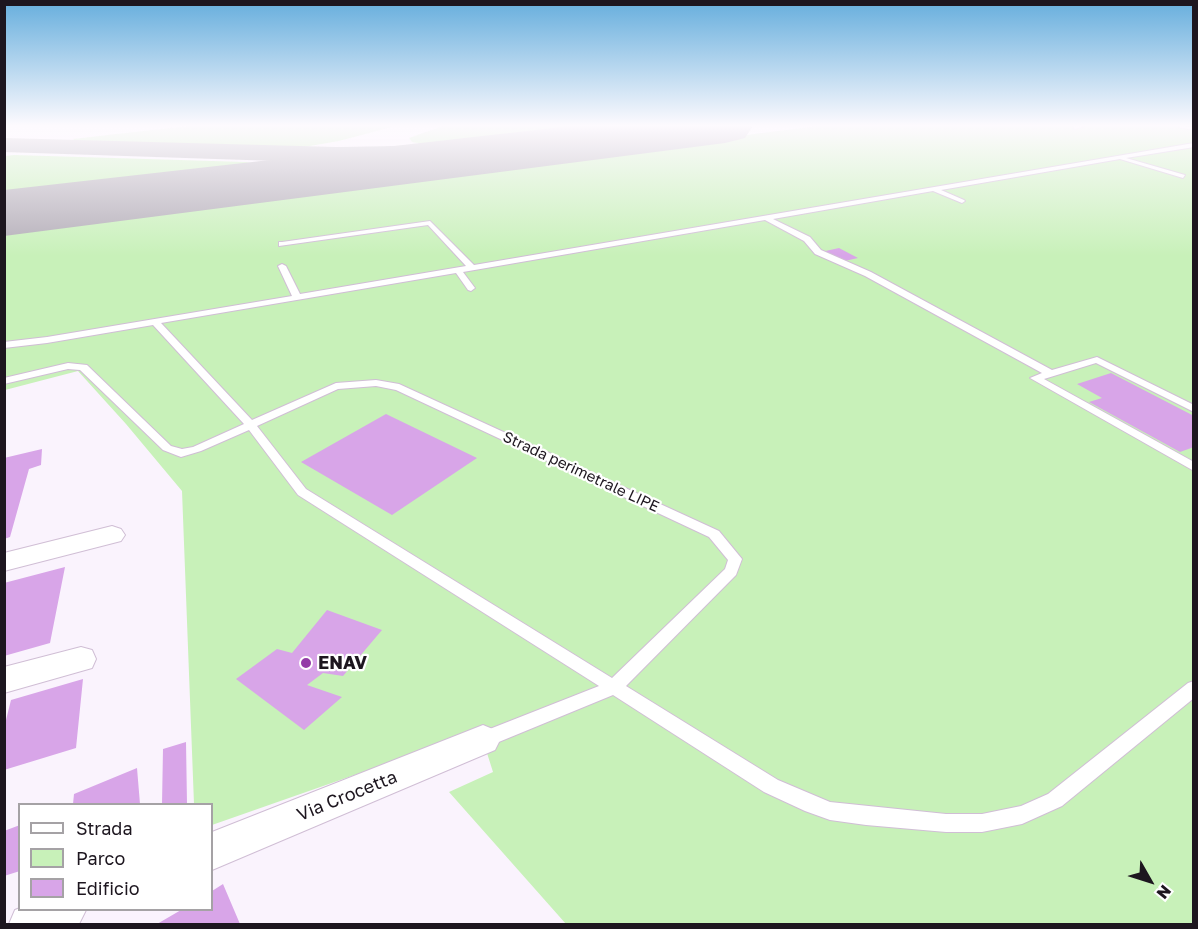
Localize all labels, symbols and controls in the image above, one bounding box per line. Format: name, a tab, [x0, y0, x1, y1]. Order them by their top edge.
street label: Strada perimetrale LIPE	[500, 428, 662, 516]
place label: ENAV	[318, 652, 367, 674]
marker: ENAV	[299, 656, 313, 670]
street label: Via Crocetta	[294, 766, 400, 826]
legend	[18, 803, 213, 911]
text: Strada	[76, 817, 133, 839]
text: Parco	[76, 847, 125, 869]
north arrow	[1120, 851, 1180, 911]
text: Edificio	[76, 877, 140, 899]
text: N	[1152, 881, 1176, 903]

